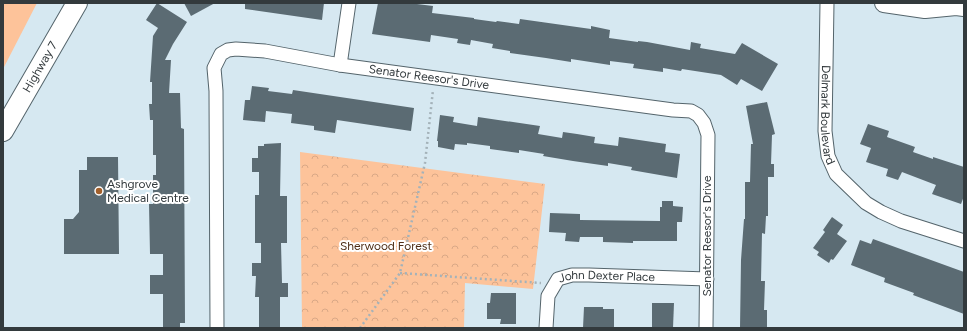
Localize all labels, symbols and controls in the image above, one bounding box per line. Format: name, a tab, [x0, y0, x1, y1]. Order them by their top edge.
street label: Highway 7	[20, 38, 61, 95]
street label: Senator Reesor's Drive	[368, 62, 490, 92]
street label: Delmark Boulevard	[818, 65, 838, 167]
street label: Senator Reesor's Drive	[700, 175, 714, 297]
place label: Ashgrove Medical Centre	[107, 177, 189, 205]
marker: Ashgrove Medical Centre	[94, 186, 104, 196]
park label: Sherwood Forest	[340, 239, 432, 253]
street label: John Dexter Place	[557, 268, 656, 286]

